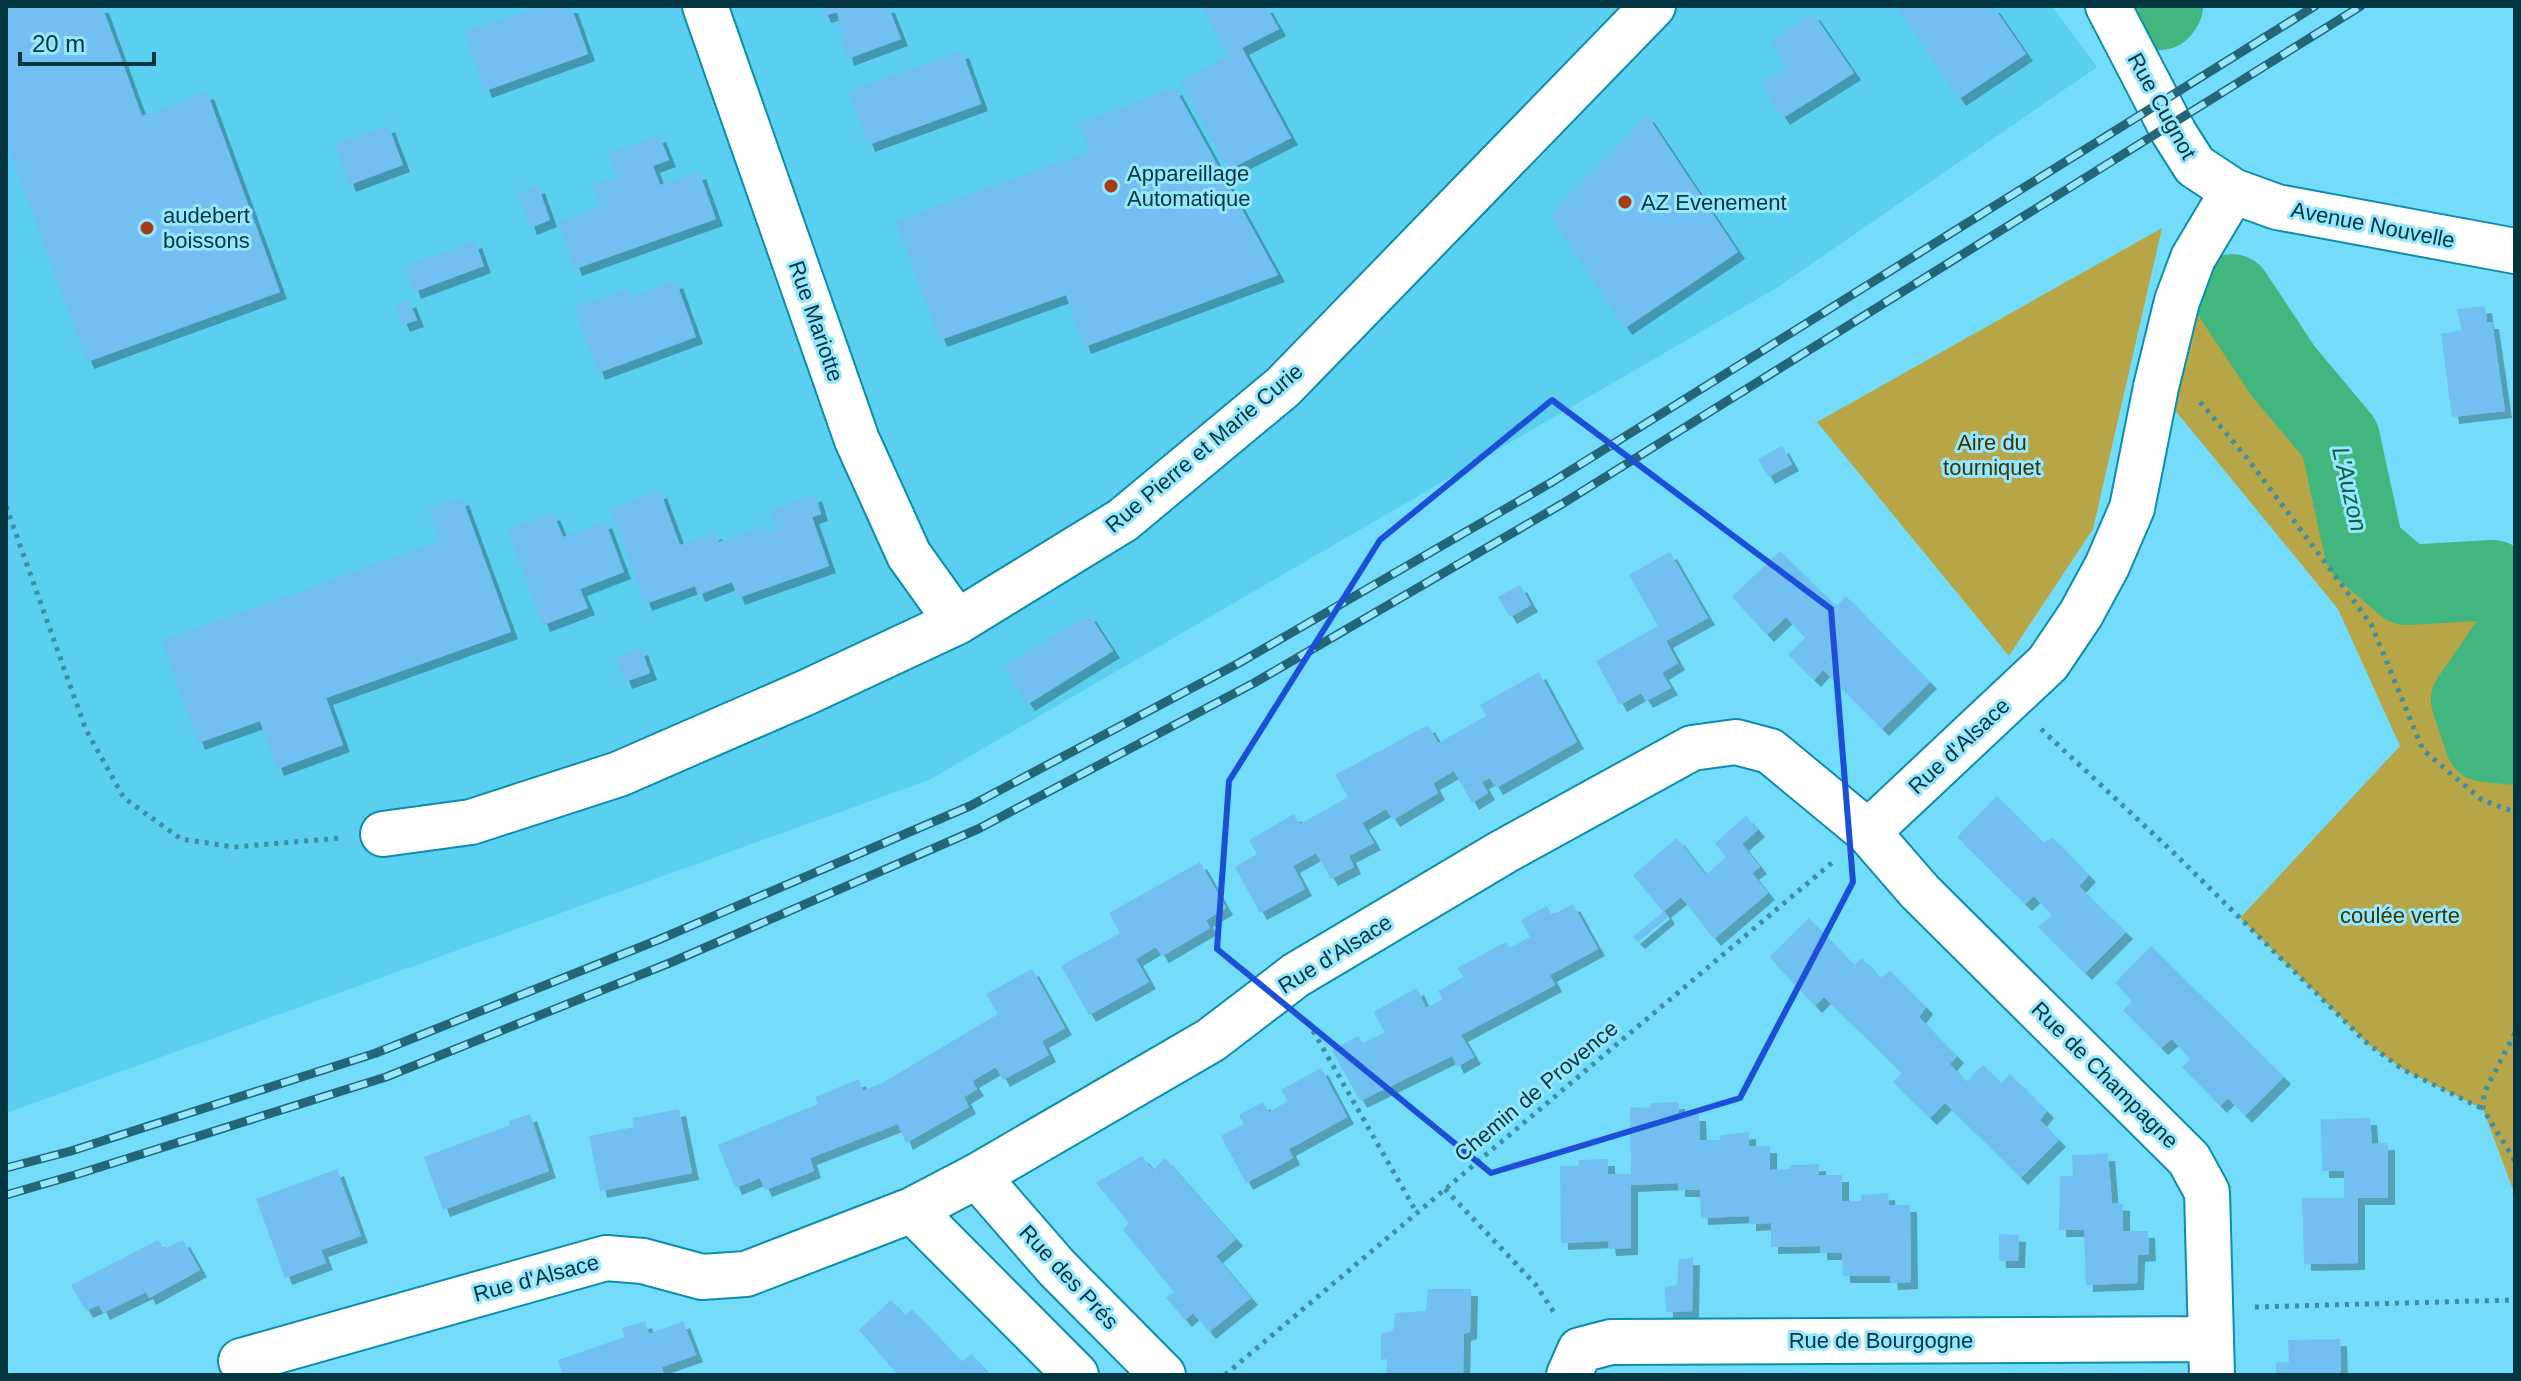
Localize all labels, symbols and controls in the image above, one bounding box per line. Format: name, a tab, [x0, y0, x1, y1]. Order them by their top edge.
scale bar	[20, 16, 154, 66]
text: 20 m	[32, 30, 85, 57]
street label: Rue Cugnot	[2123, 49, 2201, 163]
place label: Appareillage Automatique	[1127, 161, 1251, 211]
marker: Appareillage Automatique	[1102, 177, 1120, 195]
place label: AZ Evenement	[1641, 190, 1787, 215]
marker: AZ Evenement	[1616, 193, 1634, 211]
street label: Avenue Nouvelle	[2289, 197, 2457, 253]
place label: audebert boissons	[163, 203, 250, 253]
marker: audebert boissons	[138, 219, 156, 237]
street label: Rue Mariotte	[784, 257, 848, 385]
street label: Rue Pierre et Marie Curie	[1100, 358, 1308, 538]
park label: Aire du tourniquet	[1943, 430, 2041, 480]
water label: L'Auzon	[2327, 444, 2373, 534]
street label: Rue d'Alsace	[1903, 693, 2015, 799]
park label: coulée verte	[2340, 903, 2460, 928]
street label: Rue d'Alsace	[1274, 909, 1396, 999]
street label: Rue de Champagne	[2027, 997, 2183, 1153]
street label: Chemin de Provence	[1449, 1015, 1623, 1167]
street label: Rue des Prés	[1014, 1220, 1124, 1334]
street label: Rue d'Alsace	[470, 1249, 602, 1307]
street label: Rue de Bourgogne	[1789, 1328, 1973, 1353]

